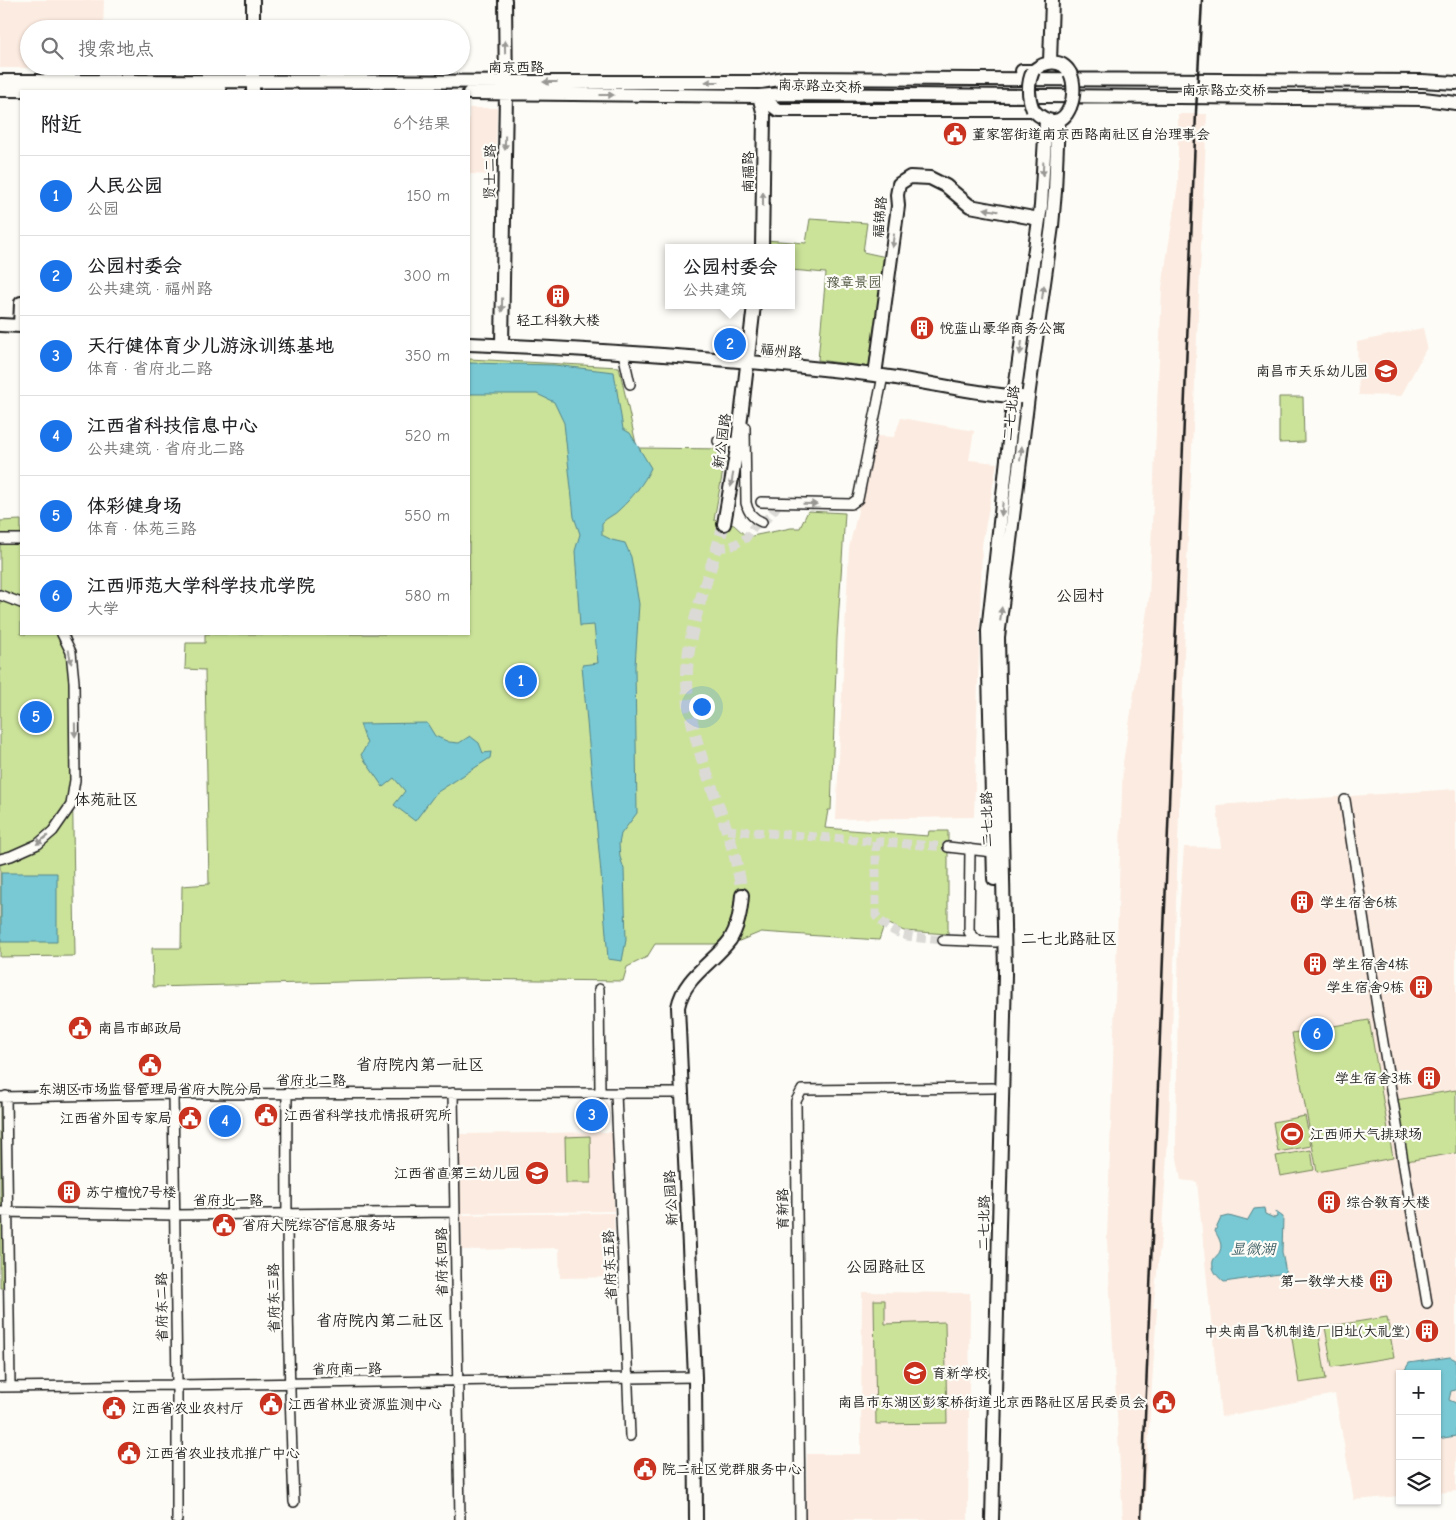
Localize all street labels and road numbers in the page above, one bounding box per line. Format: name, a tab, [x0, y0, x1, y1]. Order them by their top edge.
street label: 南京西路	[488, 59, 544, 76]
street label: 南京路立交桥	[778, 76, 862, 96]
street label: 南京路立交桥	[1182, 82, 1266, 99]
street label: 贤士二路	[481, 144, 499, 200]
street label: 南福路	[740, 151, 757, 193]
street label: 福锦路	[870, 195, 890, 239]
street label: 福州路	[759, 340, 803, 362]
street label: 二七北路	[999, 384, 1023, 442]
street label: 新公园路	[710, 412, 734, 470]
street label: 二七北路	[978, 791, 996, 847]
street label: 省府北二路	[276, 1072, 346, 1089]
street label: 新公园路	[661, 1170, 681, 1226]
street label: 育新路	[774, 1188, 792, 1230]
street label: 省府北一路	[193, 1192, 263, 1209]
street label: 二七北路	[975, 1195, 993, 1251]
street label: 省府东四路	[433, 1227, 451, 1297]
street label: 省府东五路	[600, 1230, 620, 1300]
street label: 省府东三路	[265, 1263, 283, 1333]
street label: 省府东二路	[153, 1272, 171, 1342]
street label: 省府南一路	[312, 1360, 382, 1378]

